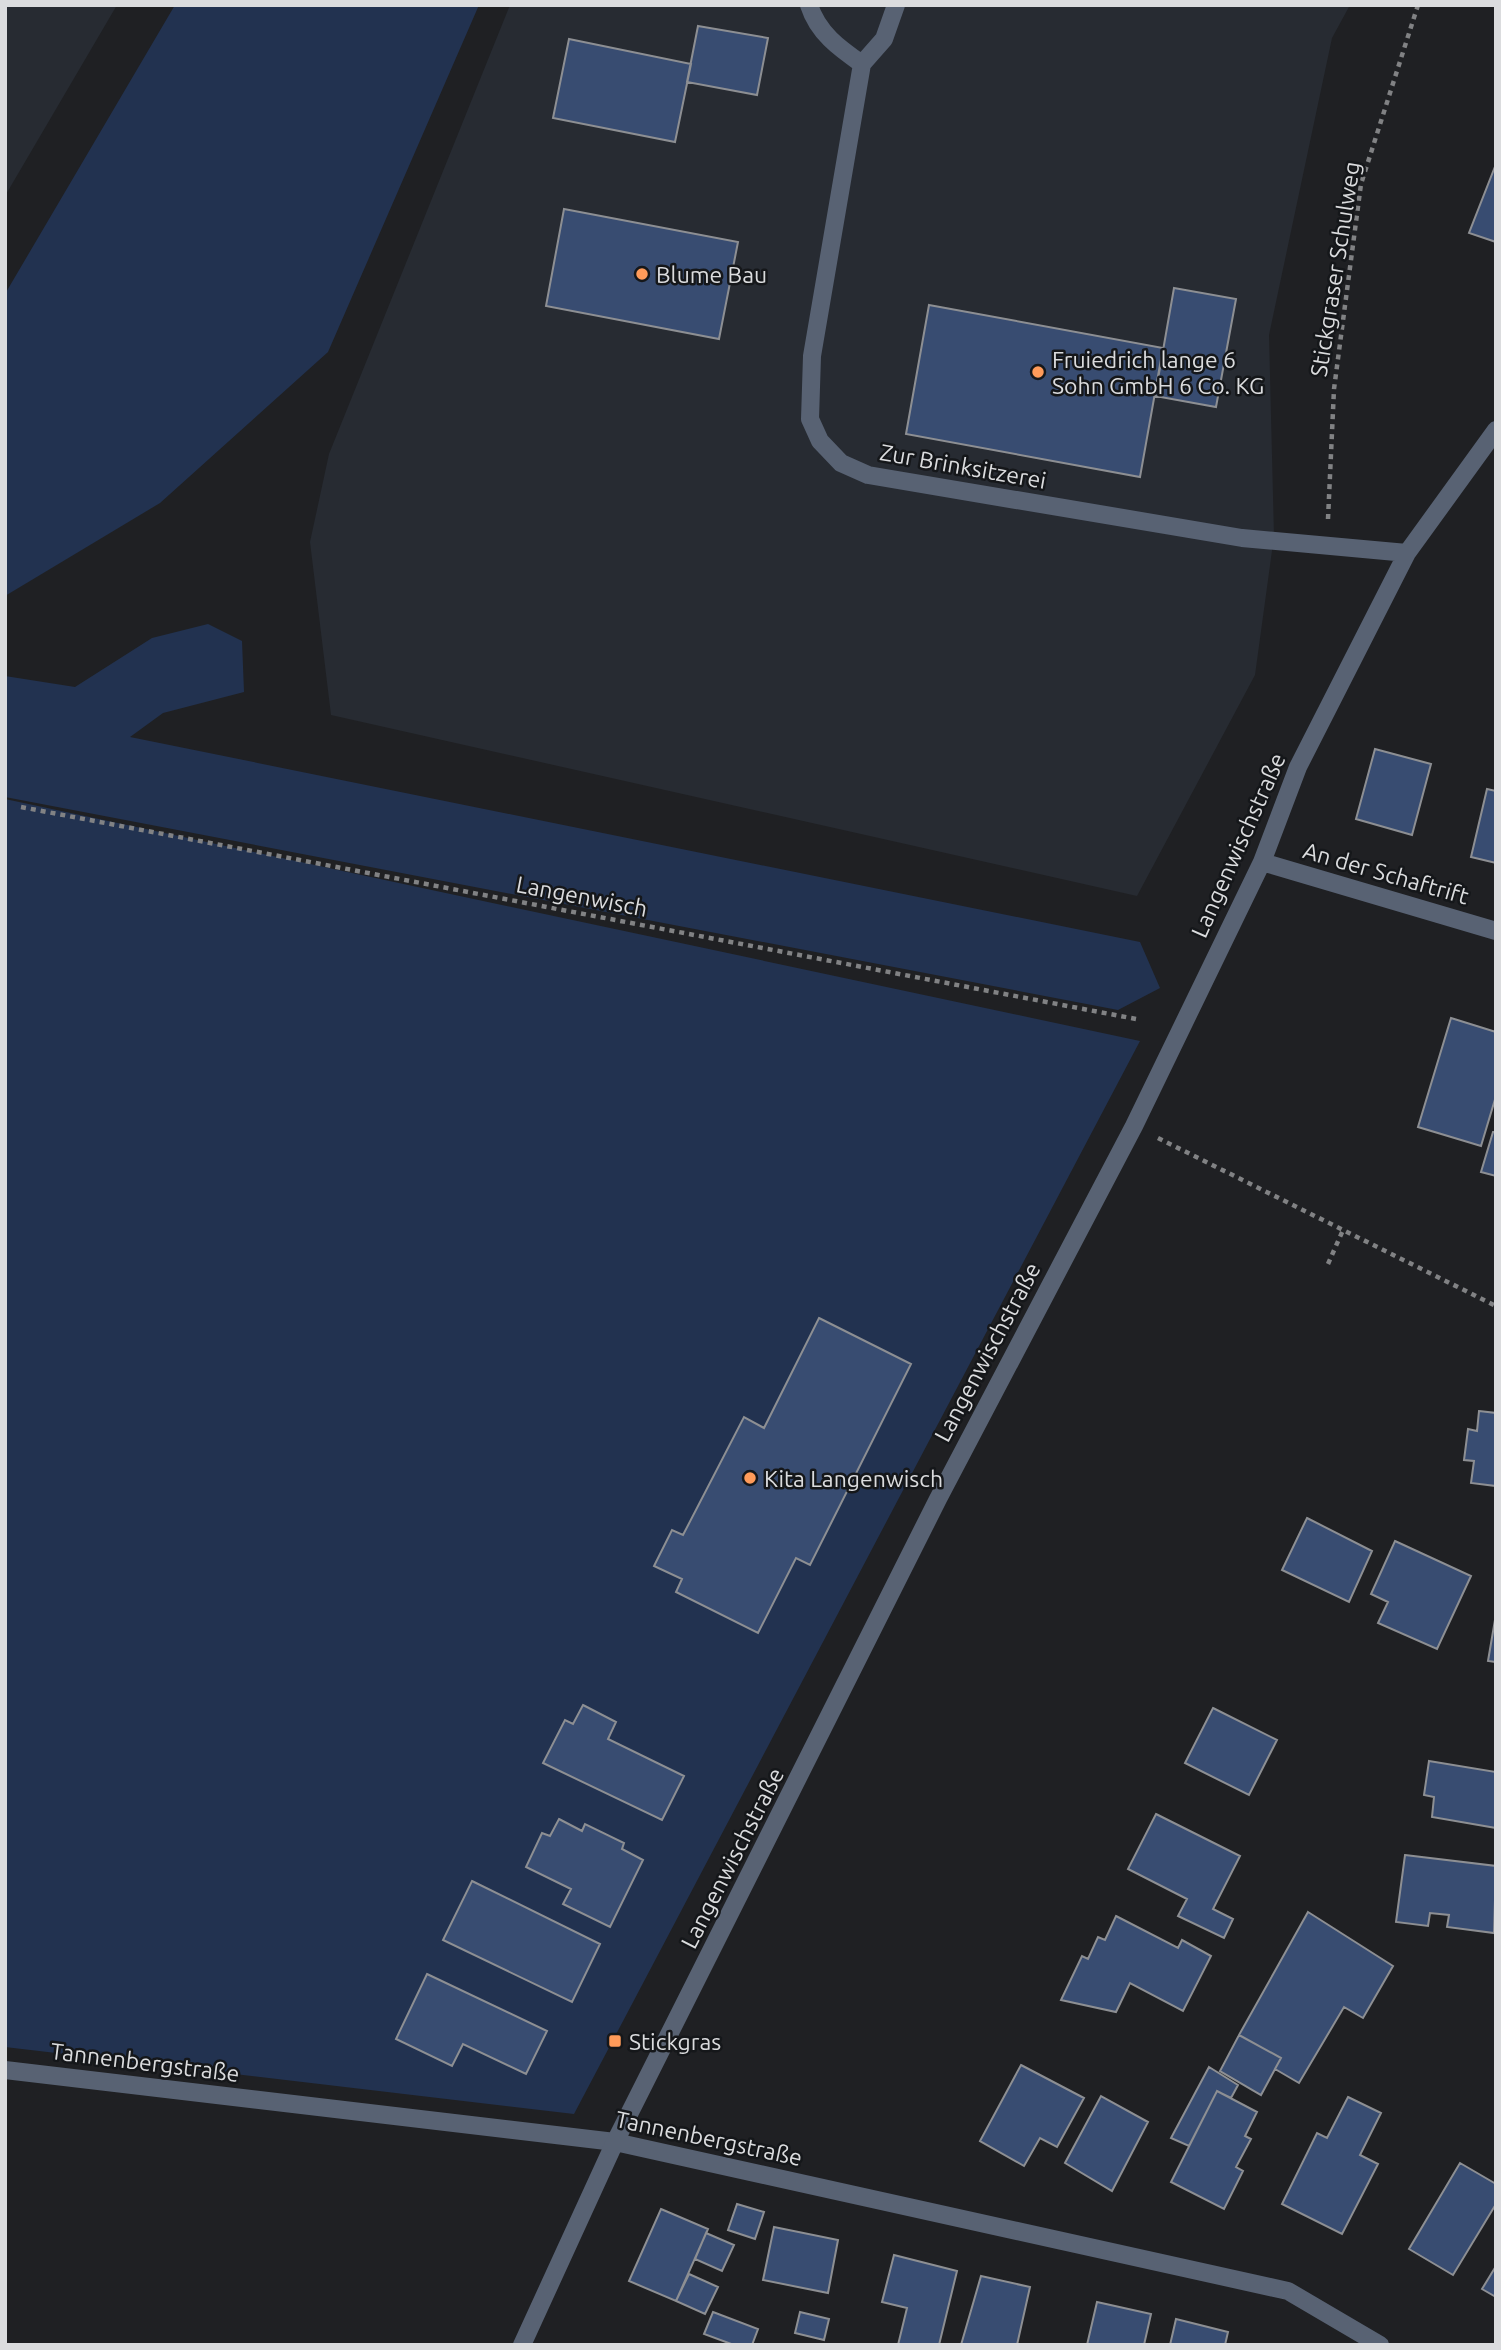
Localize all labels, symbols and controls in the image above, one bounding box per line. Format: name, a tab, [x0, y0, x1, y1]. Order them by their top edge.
street label: Stickgraser Schulweg	[1306, 160, 1364, 378]
place label: Blume Bau	[656, 262, 767, 287]
marker: Blume Bau	[634, 266, 650, 282]
place label: Fruiedrich lange 6 Sohn GmbH 6 Co. KG	[1052, 347, 1264, 398]
marker: Fruiedrich lange 6 Sohn GmbH 6 Co. KG	[1030, 364, 1046, 380]
street label: Zur Brinksitzerei	[878, 439, 1048, 493]
street label: Langenwischstraße	[1186, 749, 1290, 941]
street label: An der Schaftrift	[1300, 837, 1472, 909]
street label: Langenwisch	[514, 871, 650, 921]
street label: Langenwischstraße	[929, 1258, 1045, 1446]
place label: Kita Langenwisch	[764, 1466, 943, 1491]
marker: Kita Langenwisch	[742, 1470, 758, 1486]
street label: Langenwischstraße	[676, 1764, 788, 1952]
place label: Stickgras	[629, 2029, 721, 2054]
marker: Stickgras	[607, 2033, 623, 2049]
street label: Tannenbergstraße	[49, 2038, 241, 2086]
street label: Tannenbergstraße	[613, 2106, 805, 2170]

